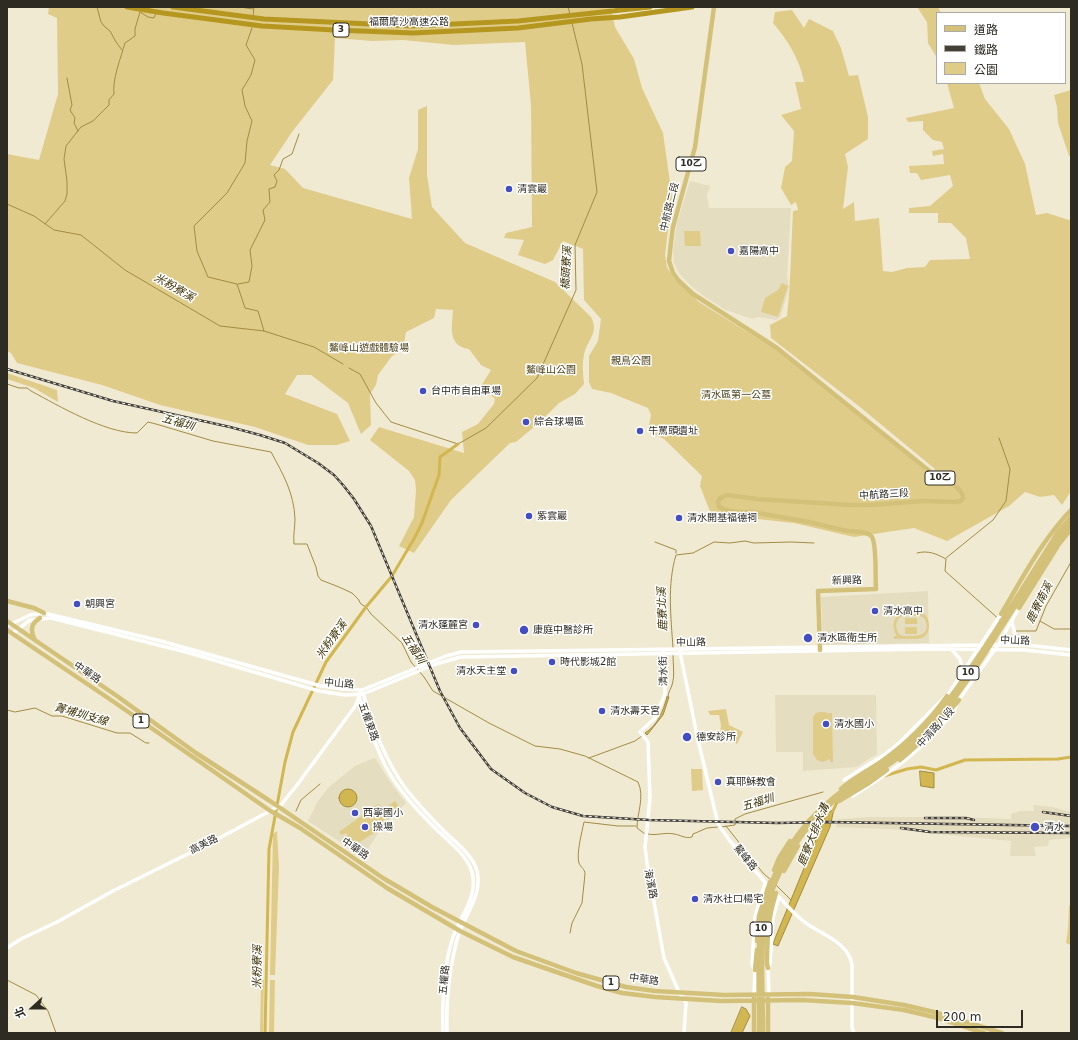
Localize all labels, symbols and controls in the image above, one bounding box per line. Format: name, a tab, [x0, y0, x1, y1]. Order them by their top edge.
legend	[936, 12, 1066, 84]
street label: 福爾摩沙高速公路	[369, 16, 449, 28]
road number: 3	[333, 23, 349, 37]
text: 道路	[974, 23, 998, 37]
text: 鐵路	[974, 43, 998, 57]
text: 公園	[974, 63, 998, 77]
road number: 10乙	[676, 157, 706, 171]
street label: 中航路二段	[658, 181, 682, 233]
place label: 清雲巖	[517, 183, 547, 195]
marker: 清雲巖	[504, 184, 514, 194]
place label: 嘉陽高中	[739, 245, 779, 257]
water label: 橋頭寮溪	[559, 246, 575, 290]
marker: 嘉陽高中	[726, 246, 736, 256]
water label: 米粉寮溪	[152, 271, 196, 305]
park label: 鰲峰山遊戲體驗場	[329, 342, 409, 354]
park label: 親鳥公園	[611, 355, 651, 367]
park label: 鰲峰山公園	[526, 364, 576, 376]
place label: 台中市自由車場	[431, 385, 501, 397]
marker: 台中市自由車場	[418, 386, 428, 396]
park label: 清水區第一公墓	[701, 389, 771, 401]
water label: 五福圳	[160, 412, 196, 434]
place label: 綜合球場區	[534, 416, 584, 428]
marker: 綜合球場區	[521, 417, 531, 427]
place label: 牛罵頭遺址	[648, 425, 698, 437]
marker: 牛罵頭遺址	[635, 426, 645, 436]
road number: 10乙	[925, 471, 955, 485]
street label: 中航路三段	[859, 488, 909, 502]
place label: 紫雲巖	[537, 510, 567, 522]
marker: 紫雲巖	[524, 511, 534, 521]
place label: 清水開基福德祠	[687, 512, 757, 524]
marker: 清水開基福德祠	[674, 513, 684, 523]
street label: 新興路	[832, 574, 862, 588]
water label: 鹿寮南溪	[1024, 580, 1056, 626]
water label: 鹿寮北溪	[656, 587, 670, 631]
place label: 朝興宮	[85, 598, 115, 610]
marker: 朝興宮	[72, 599, 82, 609]
place label: 清水高中	[883, 605, 923, 617]
marker: 清水高中	[870, 606, 880, 616]
water label: 米粉寮溪	[314, 618, 350, 662]
place label: 清水蓬麓宮	[418, 619, 468, 631]
marker: 清水蓬麓宮	[471, 620, 481, 630]
marker: 康庭中醫診所	[518, 624, 530, 636]
place label: 康庭中醫診所	[533, 624, 593, 636]
water label: 五福圳	[398, 632, 428, 666]
marker: 清水區衛生所	[802, 632, 814, 644]
place label: 清水區衛生所	[817, 632, 877, 644]
street label: 中山路	[1000, 634, 1030, 648]
street label: 中山路	[676, 637, 706, 649]
place label: 時代影城2館	[560, 656, 616, 668]
street label: 清水街	[658, 656, 670, 686]
marker: 時代影城2館	[547, 657, 557, 667]
street label: 中華路	[71, 660, 103, 686]
place label: 清水天主堂	[456, 665, 506, 677]
marker: 清水天主堂	[509, 666, 519, 676]
road number: 10	[957, 666, 979, 680]
street label: 中山路	[324, 677, 354, 691]
water label: 菁埔圳支線	[53, 701, 109, 729]
street label: 五權東路	[356, 701, 380, 743]
place label: 清水壽天宮	[610, 705, 660, 717]
street label: 中清路八段	[915, 705, 957, 751]
marker: 清水壽天宮	[597, 706, 607, 716]
road number: 1	[133, 714, 149, 728]
place label: 清水國小	[834, 718, 874, 730]
marker: 清水國小	[821, 719, 831, 729]
marker: 德安診所	[681, 731, 693, 743]
place label: 德安診所	[696, 731, 736, 743]
place label: 真耶穌教會	[726, 776, 776, 788]
marker: 真耶穌教會	[713, 777, 723, 787]
water label: 五福圳	[740, 792, 776, 814]
water label: 鹿寮大排水溝	[796, 802, 832, 868]
place label: 西寧國小	[363, 807, 403, 819]
marker: 西寧國小	[350, 808, 360, 818]
place label: 操場	[373, 821, 393, 833]
marker: 清水	[1029, 821, 1041, 833]
place label: 清水	[1044, 821, 1064, 833]
marker: 操場	[360, 822, 370, 832]
street label: 高美路	[188, 833, 220, 857]
street label: 中華路	[339, 836, 371, 862]
street label: 鰲峰路	[731, 843, 759, 873]
street label: 海濱路	[641, 868, 659, 900]
place label: 清水社口楊宅	[703, 893, 763, 905]
marker: 清水社口楊宅	[690, 894, 700, 904]
road number: 10	[750, 922, 772, 936]
water label: 米粉寮溪	[251, 945, 265, 989]
street label: 五權路	[437, 964, 453, 996]
street label: 中華路	[628, 972, 660, 988]
road number: 1	[603, 976, 619, 990]
north arrow	[12, 988, 52, 1028]
scale bar	[938, 1002, 1025, 1028]
text: 北	[12, 1005, 28, 1020]
text: 200 m	[943, 1010, 981, 1024]

